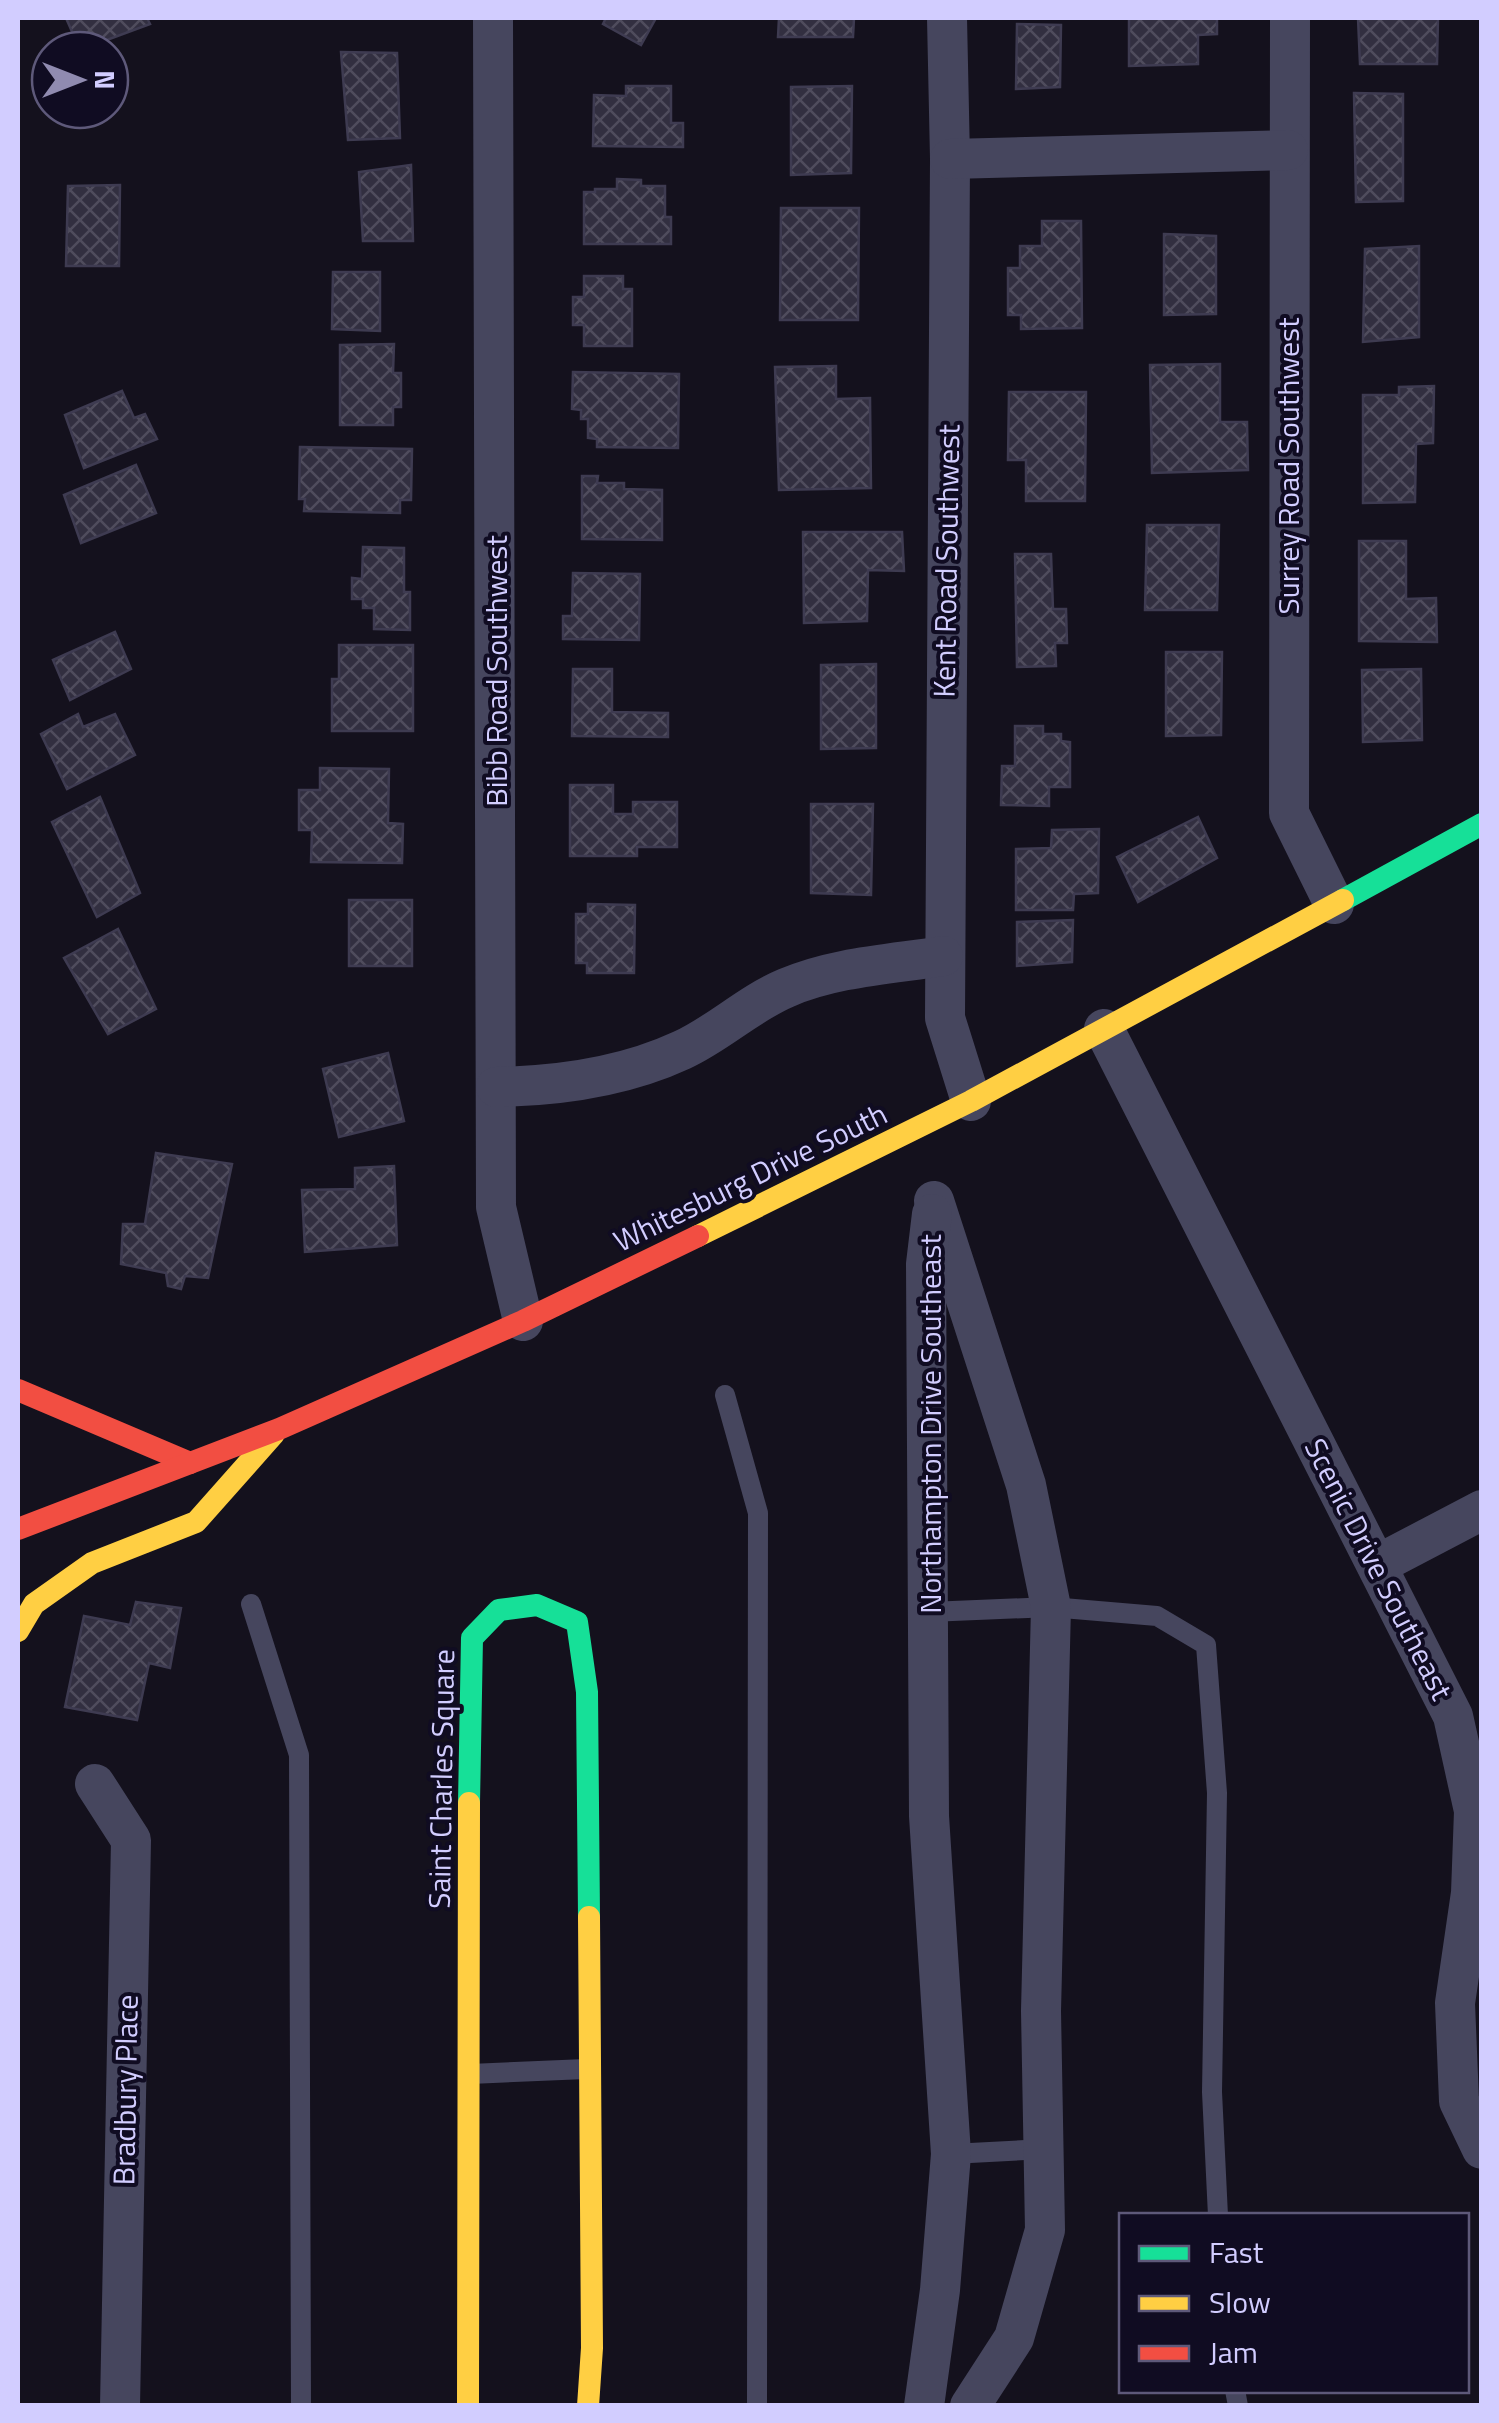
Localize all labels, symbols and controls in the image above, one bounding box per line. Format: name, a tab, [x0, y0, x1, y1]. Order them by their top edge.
north arrow	[30, 30, 130, 130]
text: N	[84, 70, 127, 90]
street label: Surrey Road Southwest	[1265, 317, 1311, 615]
street label: Kent Road Southwest	[921, 423, 971, 698]
street label: Bibb Road Southwest	[473, 535, 519, 807]
street label: Whitesburg Drive South	[605, 1091, 895, 1263]
street label: Northampton Drive Southeast	[907, 1234, 953, 1614]
street label: Scenic Drive Southeast	[1293, 1430, 1465, 1708]
street label: Saint Charles Square	[416, 1649, 466, 1909]
street label: Bradbury Place	[100, 1994, 150, 2186]
legend	[1119, 2213, 1469, 2393]
text: Fast	[1209, 2229, 1264, 2275]
text: Slow	[1209, 2279, 1271, 2325]
text: Jam	[1209, 2329, 1258, 2375]

